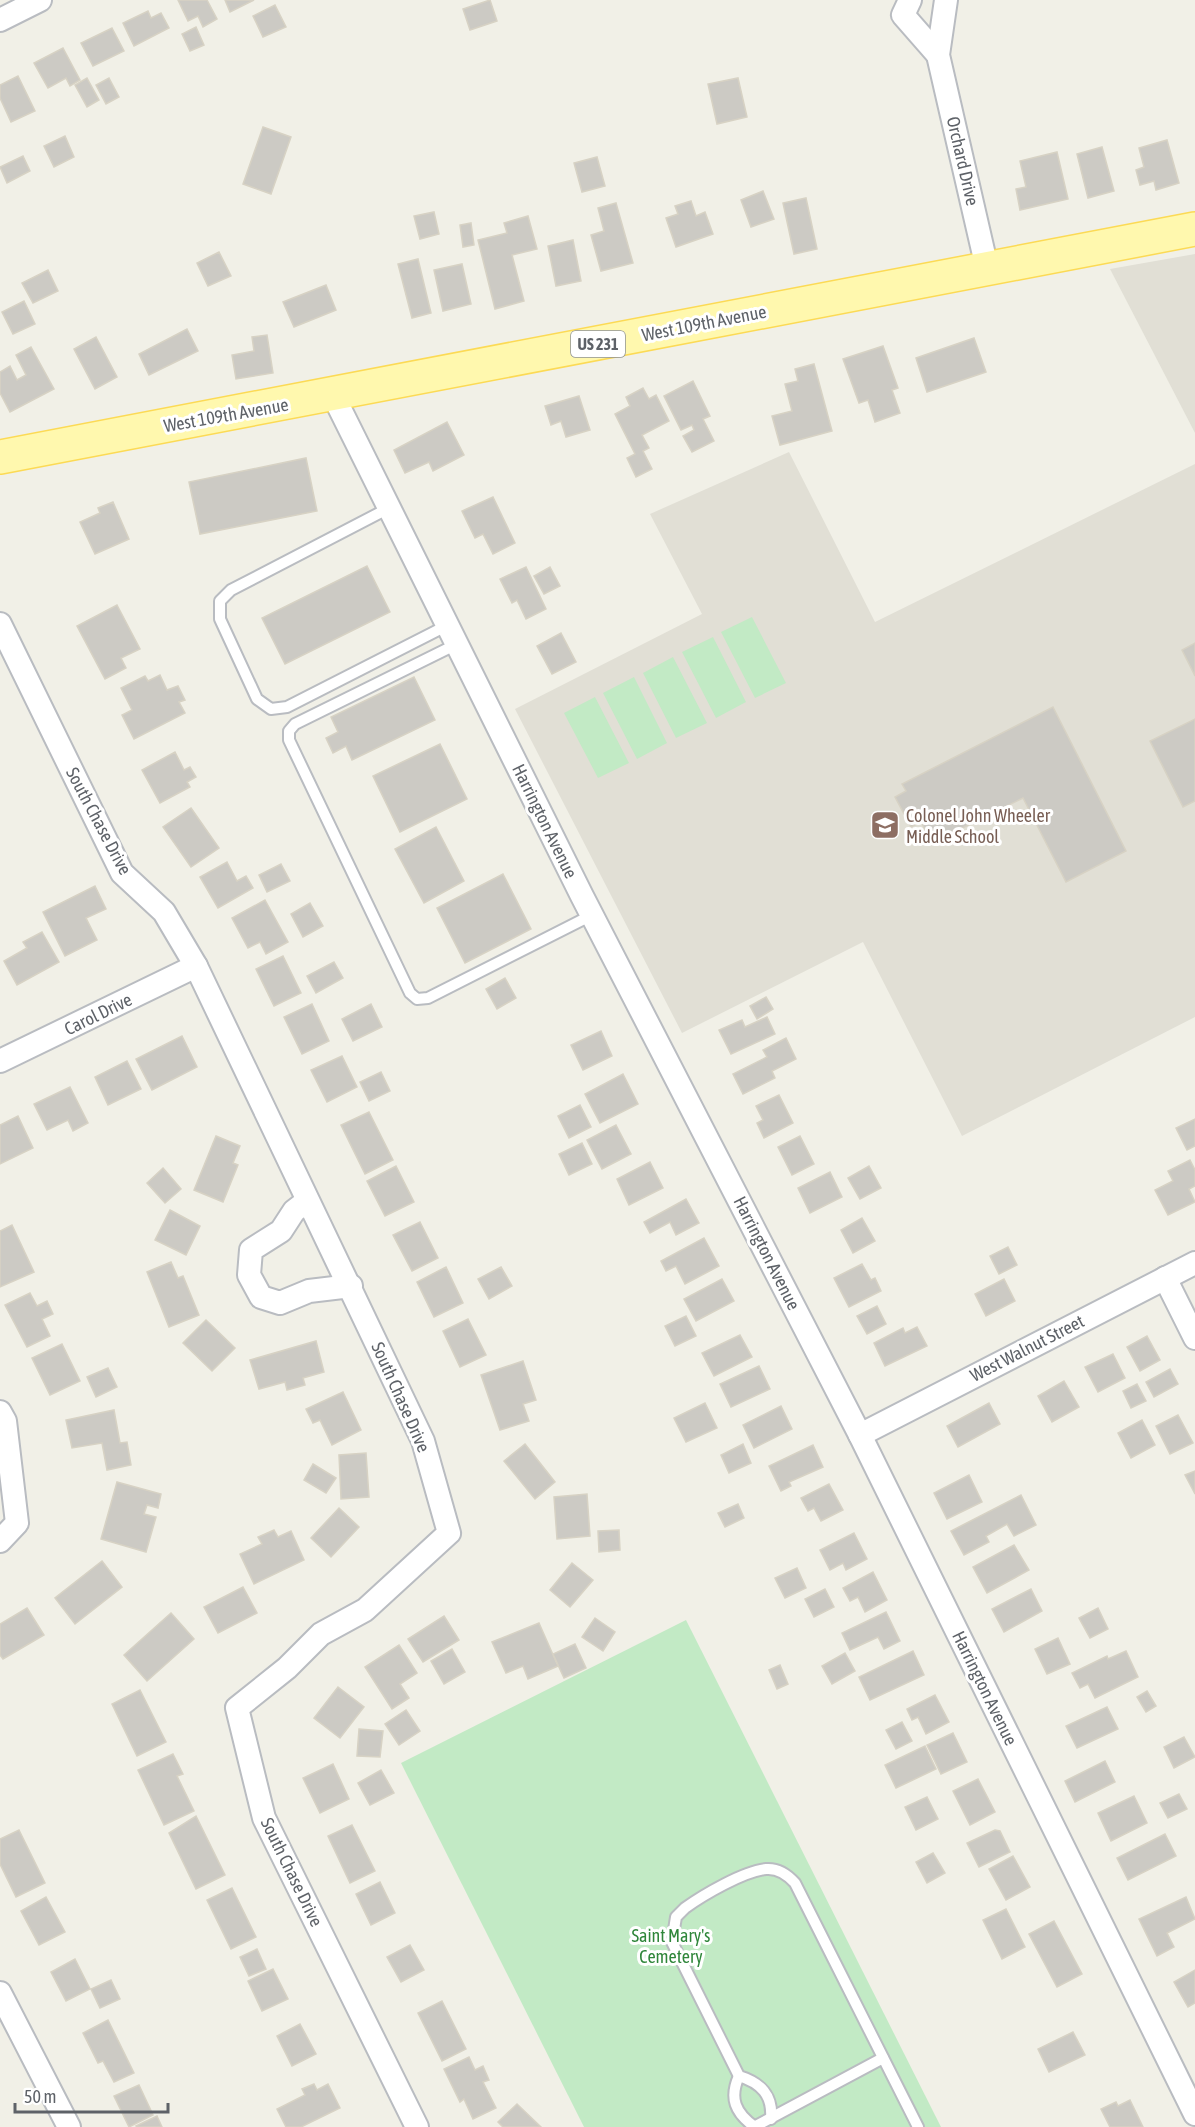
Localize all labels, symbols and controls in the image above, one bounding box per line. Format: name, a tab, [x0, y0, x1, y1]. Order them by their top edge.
street label: Orchard Drive	[943, 114, 983, 208]
street label: West 109th Avenue	[640, 301, 768, 345]
road number: US 231	[571, 331, 625, 357]
street label: West 109th Avenue	[162, 394, 290, 436]
street label: Harrington Avenue	[508, 760, 582, 882]
street label: South Chase Drive	[62, 764, 136, 878]
place label: Colonel John Wheeler Middle School	[906, 805, 1051, 847]
school or university icon: Colonel John Wheeler Middle School	[869, 809, 901, 841]
street label: Carol Drive	[61, 989, 135, 1039]
street label: Harrington Avenue	[729, 1193, 805, 1313]
street label: West Walnut Street	[967, 1310, 1087, 1386]
street label: South Chase Drive	[367, 1339, 435, 1455]
street label: Harrington Avenue	[948, 1627, 1022, 1749]
street label: South Chase Drive	[257, 1814, 327, 1930]
park label: Saint Mary's Cemetery	[632, 1925, 710, 1967]
scale bar	[15, 2076, 168, 2114]
text: 50 m	[24, 2086, 56, 2107]

